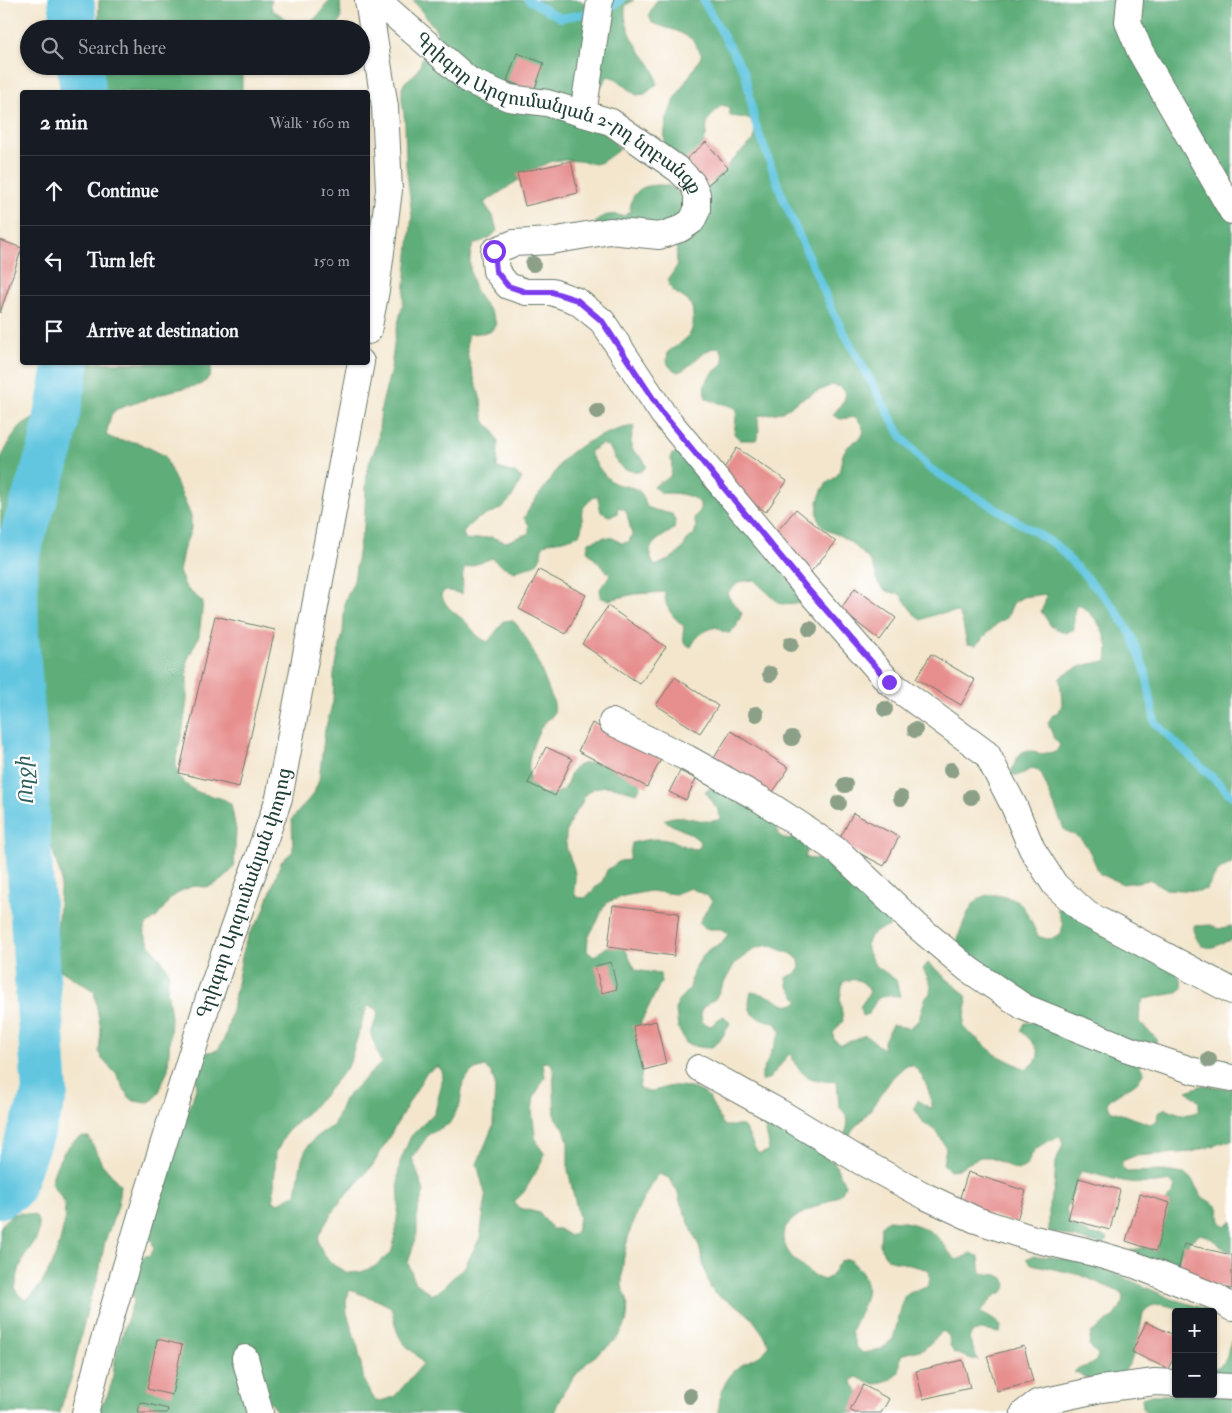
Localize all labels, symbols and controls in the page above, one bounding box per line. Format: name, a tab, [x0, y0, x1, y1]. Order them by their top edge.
search box	[20, 20, 370, 75]
street label: Գրիգոր Արզումանյան 2-րդ նրբանցք	[410, 27, 707, 198]
icon: search	[38, 34, 66, 62]
text: Search here	[78, 36, 166, 60]
text: 2 min	[40, 109, 88, 136]
text: Walk · 160 m	[269, 113, 350, 133]
icon: ahead	[40, 177, 68, 205]
text: Continue	[87, 179, 158, 203]
text: 10 m	[320, 181, 350, 201]
route start	[483, 240, 506, 263]
icon: left	[40, 247, 68, 275]
text: Turn left	[87, 249, 155, 273]
text: 150 m	[313, 251, 350, 271]
icon: arrive	[40, 317, 68, 345]
text: Arrive at destination	[87, 319, 239, 343]
route end	[878, 671, 901, 694]
water label: Ողջի	[11, 755, 39, 806]
street label: Գրիգոր Արզումանյան փողոց	[191, 766, 296, 1021]
map controls	[1172, 1308, 1217, 1398]
button: +	[1172, 1308, 1217, 1353]
button: −	[1172, 1353, 1217, 1398]

